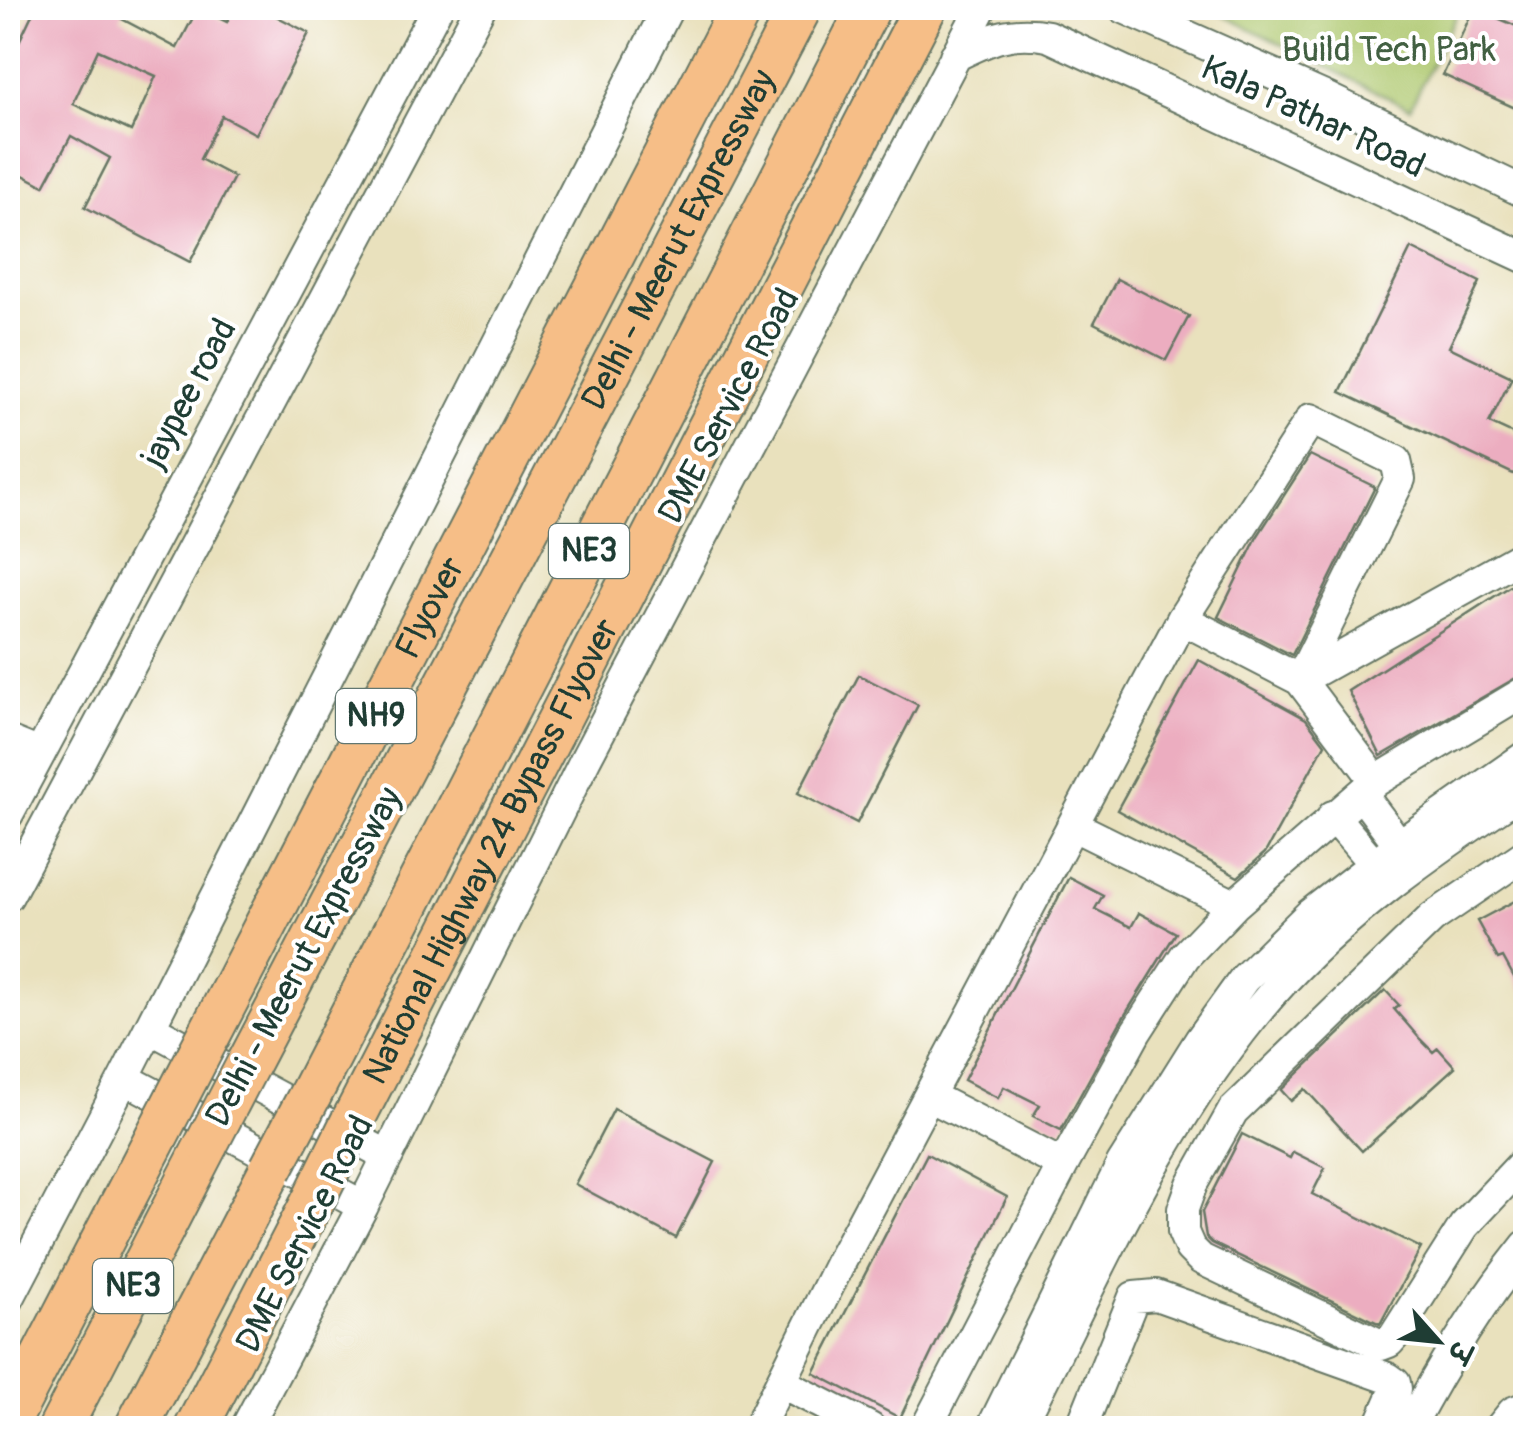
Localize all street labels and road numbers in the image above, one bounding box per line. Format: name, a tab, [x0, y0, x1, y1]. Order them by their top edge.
street label: Kala Pathar Road	[1194, 46, 1432, 188]
street label: Delhi - Meerut Expressway	[572, 62, 786, 418]
street label: DME Service Road	[648, 281, 810, 531]
street label: jaypee road	[131, 311, 246, 476]
road number: NE3	[549, 524, 629, 578]
street label: Flyover	[386, 549, 475, 666]
street label: National Highway 24 Bypass Flyover	[353, 611, 629, 1092]
road number: NH9	[336, 689, 416, 743]
street label: Delhi - Meerut Expressway	[196, 780, 412, 1134]
street label: DME Service Road	[226, 1108, 384, 1360]
road number: NE3	[93, 1259, 173, 1313]

